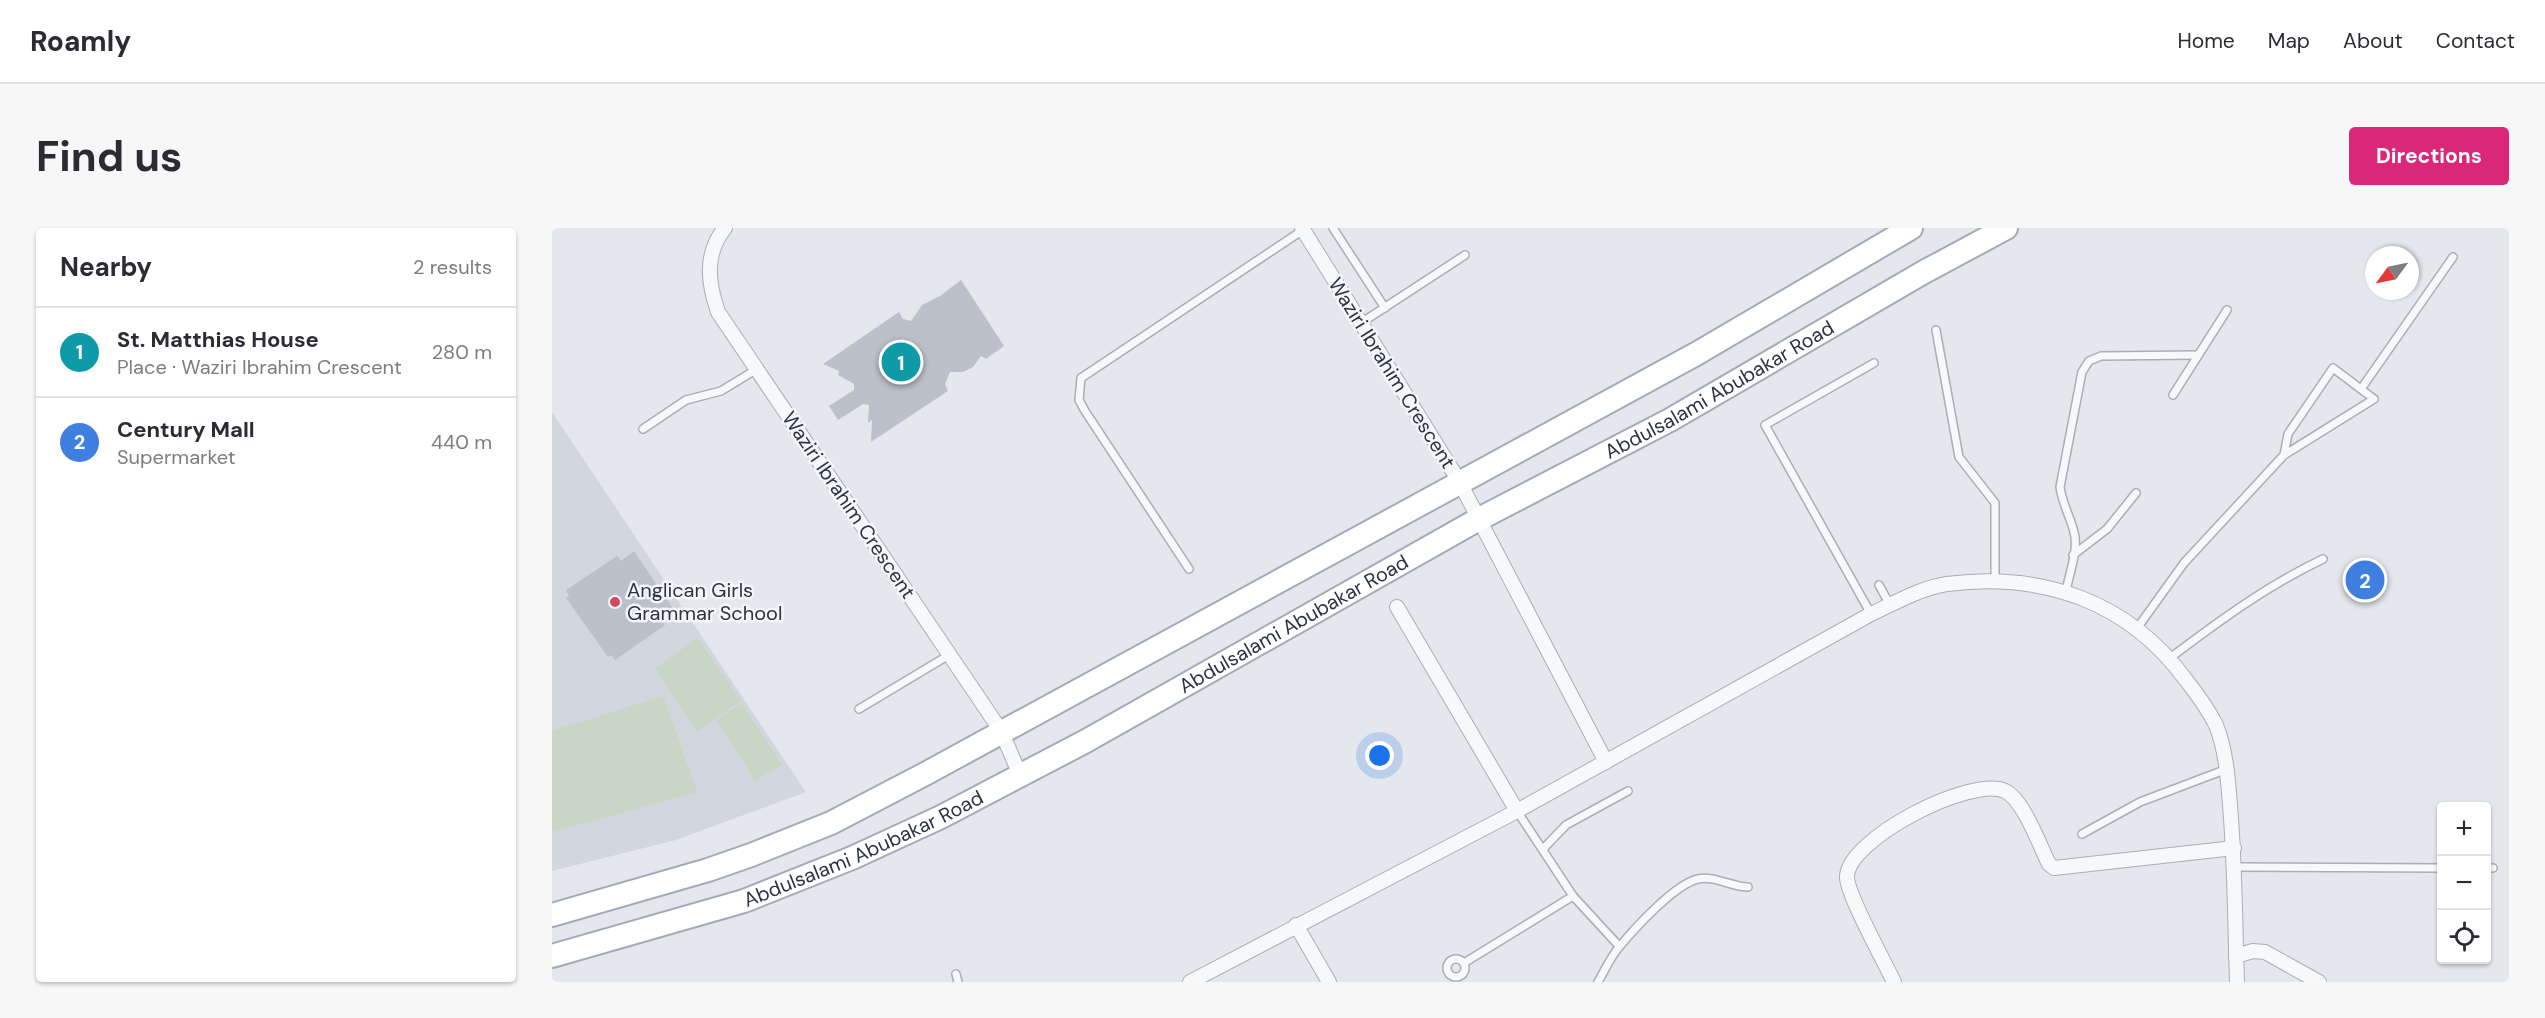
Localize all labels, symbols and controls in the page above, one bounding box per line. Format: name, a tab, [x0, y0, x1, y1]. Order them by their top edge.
text: Roamly	[30, 23, 131, 60]
text: Home	[2177, 27, 2235, 55]
text: Map	[2268, 27, 2310, 55]
text: About	[2343, 27, 2403, 55]
text: Contact	[2436, 27, 2515, 55]
button: Directions	[2349, 127, 2509, 185]
text: Find us	[36, 129, 182, 184]
north arrow	[2365, 246, 2419, 300]
text: Nearby	[60, 250, 152, 284]
text: 2 results	[413, 254, 492, 280]
street label: Waziri Ibrahim Crescent	[1323, 273, 1462, 474]
street label: Abdulsalami Abubakar Road	[1600, 314, 1839, 465]
text: St. Matthias House	[117, 325, 319, 354]
text: 1	[76, 339, 83, 365]
text: 280 m	[432, 339, 492, 365]
pin: 1	[882, 340, 920, 384]
text: Place · Waziri Ibrahim Crescent	[117, 354, 402, 380]
street label: Waziri Ibrahim Crescent	[777, 406, 922, 604]
text: Century Mall	[117, 415, 255, 444]
text: 2	[74, 429, 85, 455]
text: 440 m	[431, 429, 492, 455]
text: Supermarket	[117, 444, 236, 470]
street label: Abdulsalami Abubakar Road	[1174, 549, 1413, 699]
pin: 2	[2346, 558, 2384, 602]
place label: Anglican Girls Grammar School	[627, 577, 782, 626]
marker: Anglican Girls Grammar School	[608, 595, 622, 609]
your location	[1365, 741, 1394, 770]
street label: Abdulsalami Abubakar Road	[740, 784, 988, 913]
map controls	[2437, 802, 2491, 964]
button: +	[2437, 802, 2491, 856]
button: −	[2437, 856, 2491, 910]
button: locate	[2437, 910, 2491, 964]

